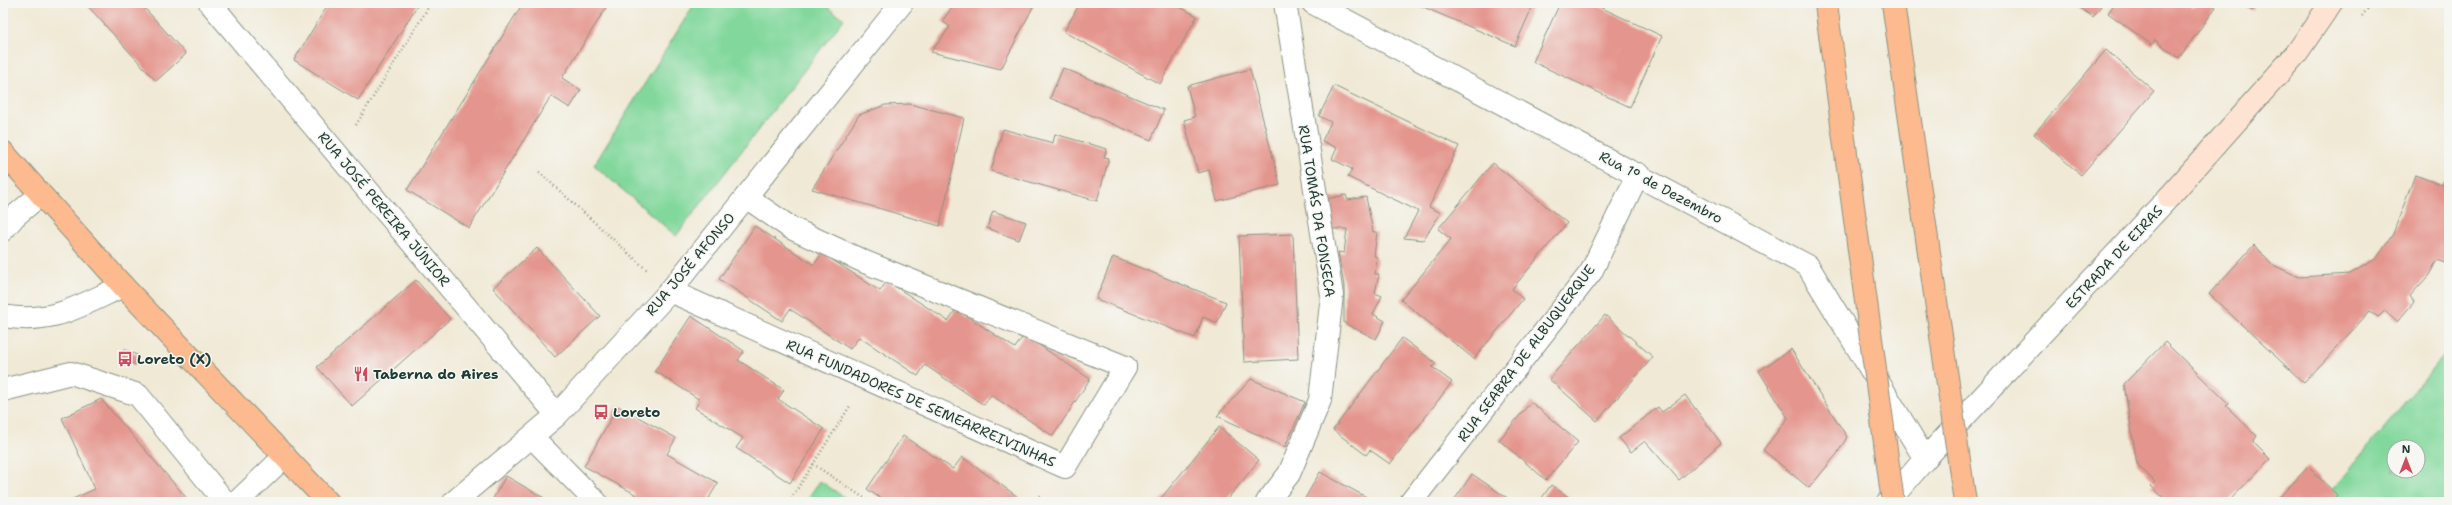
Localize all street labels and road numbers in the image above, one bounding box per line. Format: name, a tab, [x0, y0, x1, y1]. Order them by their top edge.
street label: RUA TOMÁS DA FONSECA	[1294, 124, 1340, 298]
street label: RUA JOSÉ PEREIRA JÚNIOR	[314, 128, 454, 290]
street label: Rua 1º de Dezembro	[1596, 147, 1726, 227]
street label: ESTRADA DE EIRAS	[2061, 201, 2167, 312]
street label: RUA JOSÉ AFONSO	[642, 209, 738, 319]
street label: RUA SEABRA DE ALBUQUERQUE	[1453, 261, 1599, 445]
street label: RUA FUNDADORES DE SEMEARREIVINHAS	[783, 335, 1059, 471]

